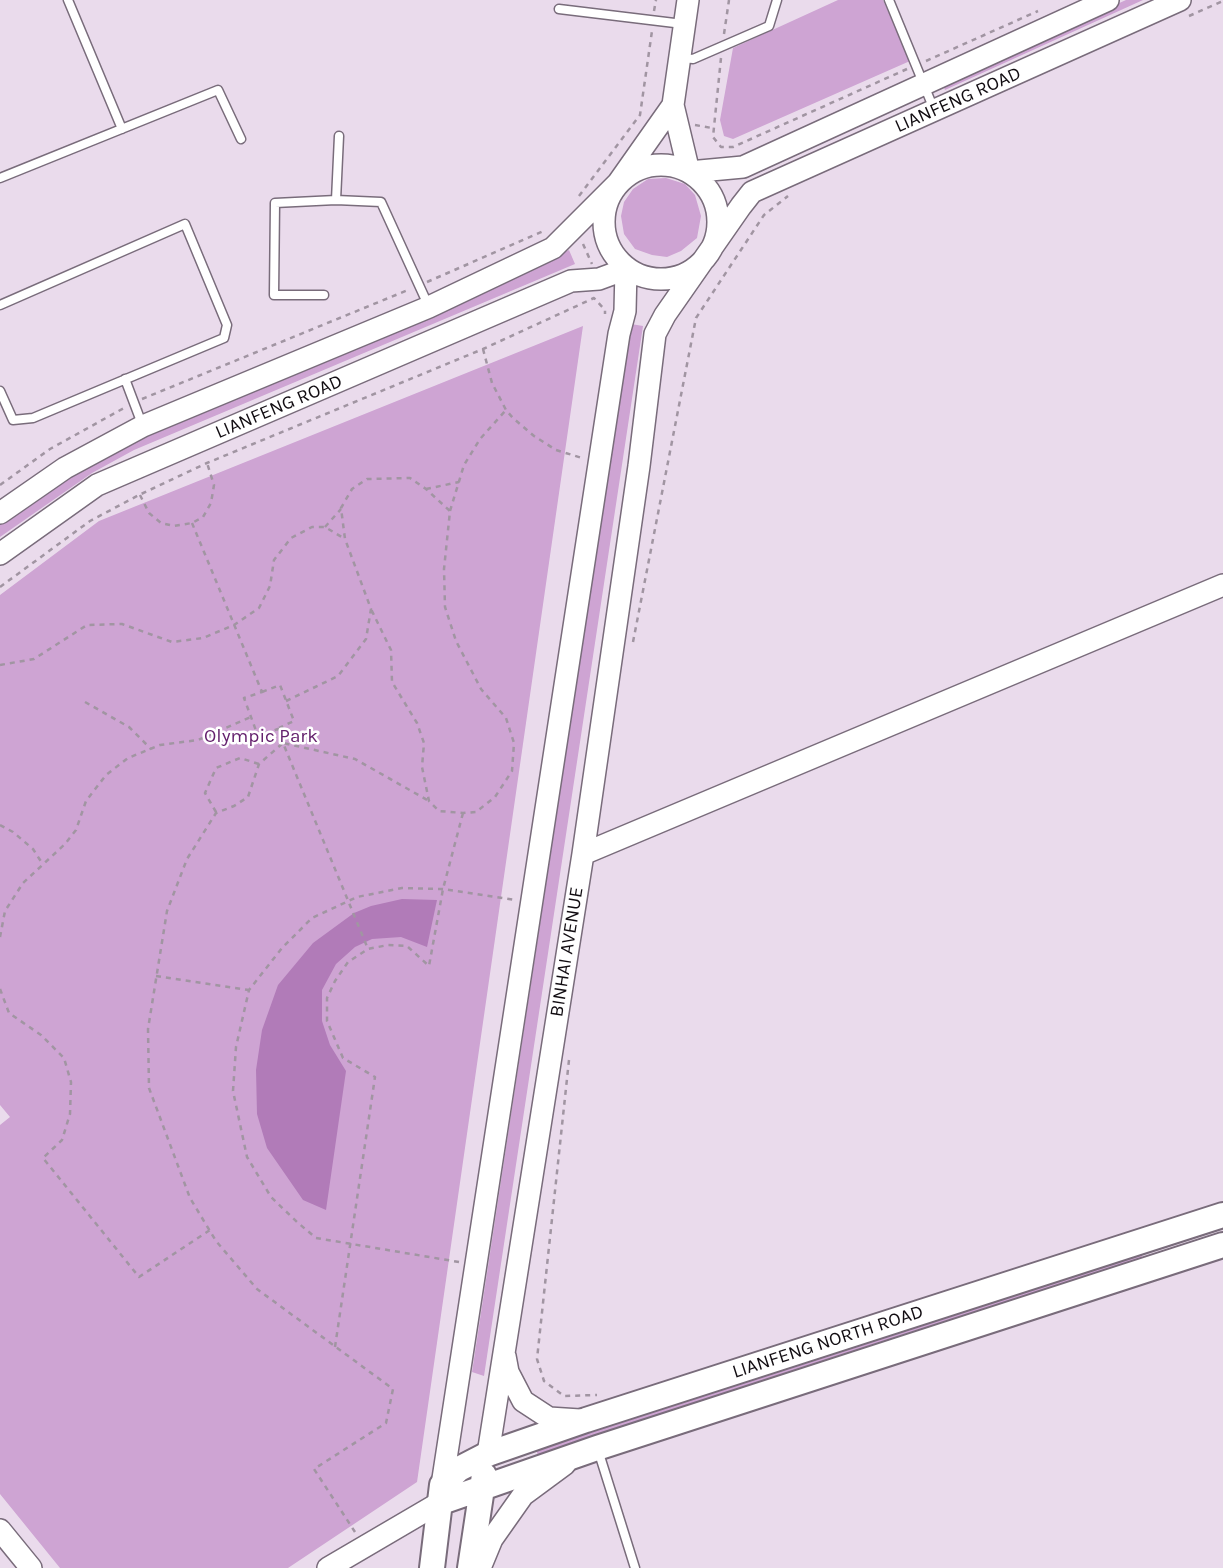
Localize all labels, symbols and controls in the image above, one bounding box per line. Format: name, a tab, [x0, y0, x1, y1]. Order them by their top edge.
street label: LIANFENG ROAD	[891, 62, 1025, 138]
street label: LIANFENG ROAD	[212, 370, 346, 444]
park label: Olympic Park	[204, 726, 318, 748]
street label: BINHAI AVENUE	[545, 885, 589, 1019]
street label: LIANFENG NORTH ROAD	[730, 1300, 926, 1384]

